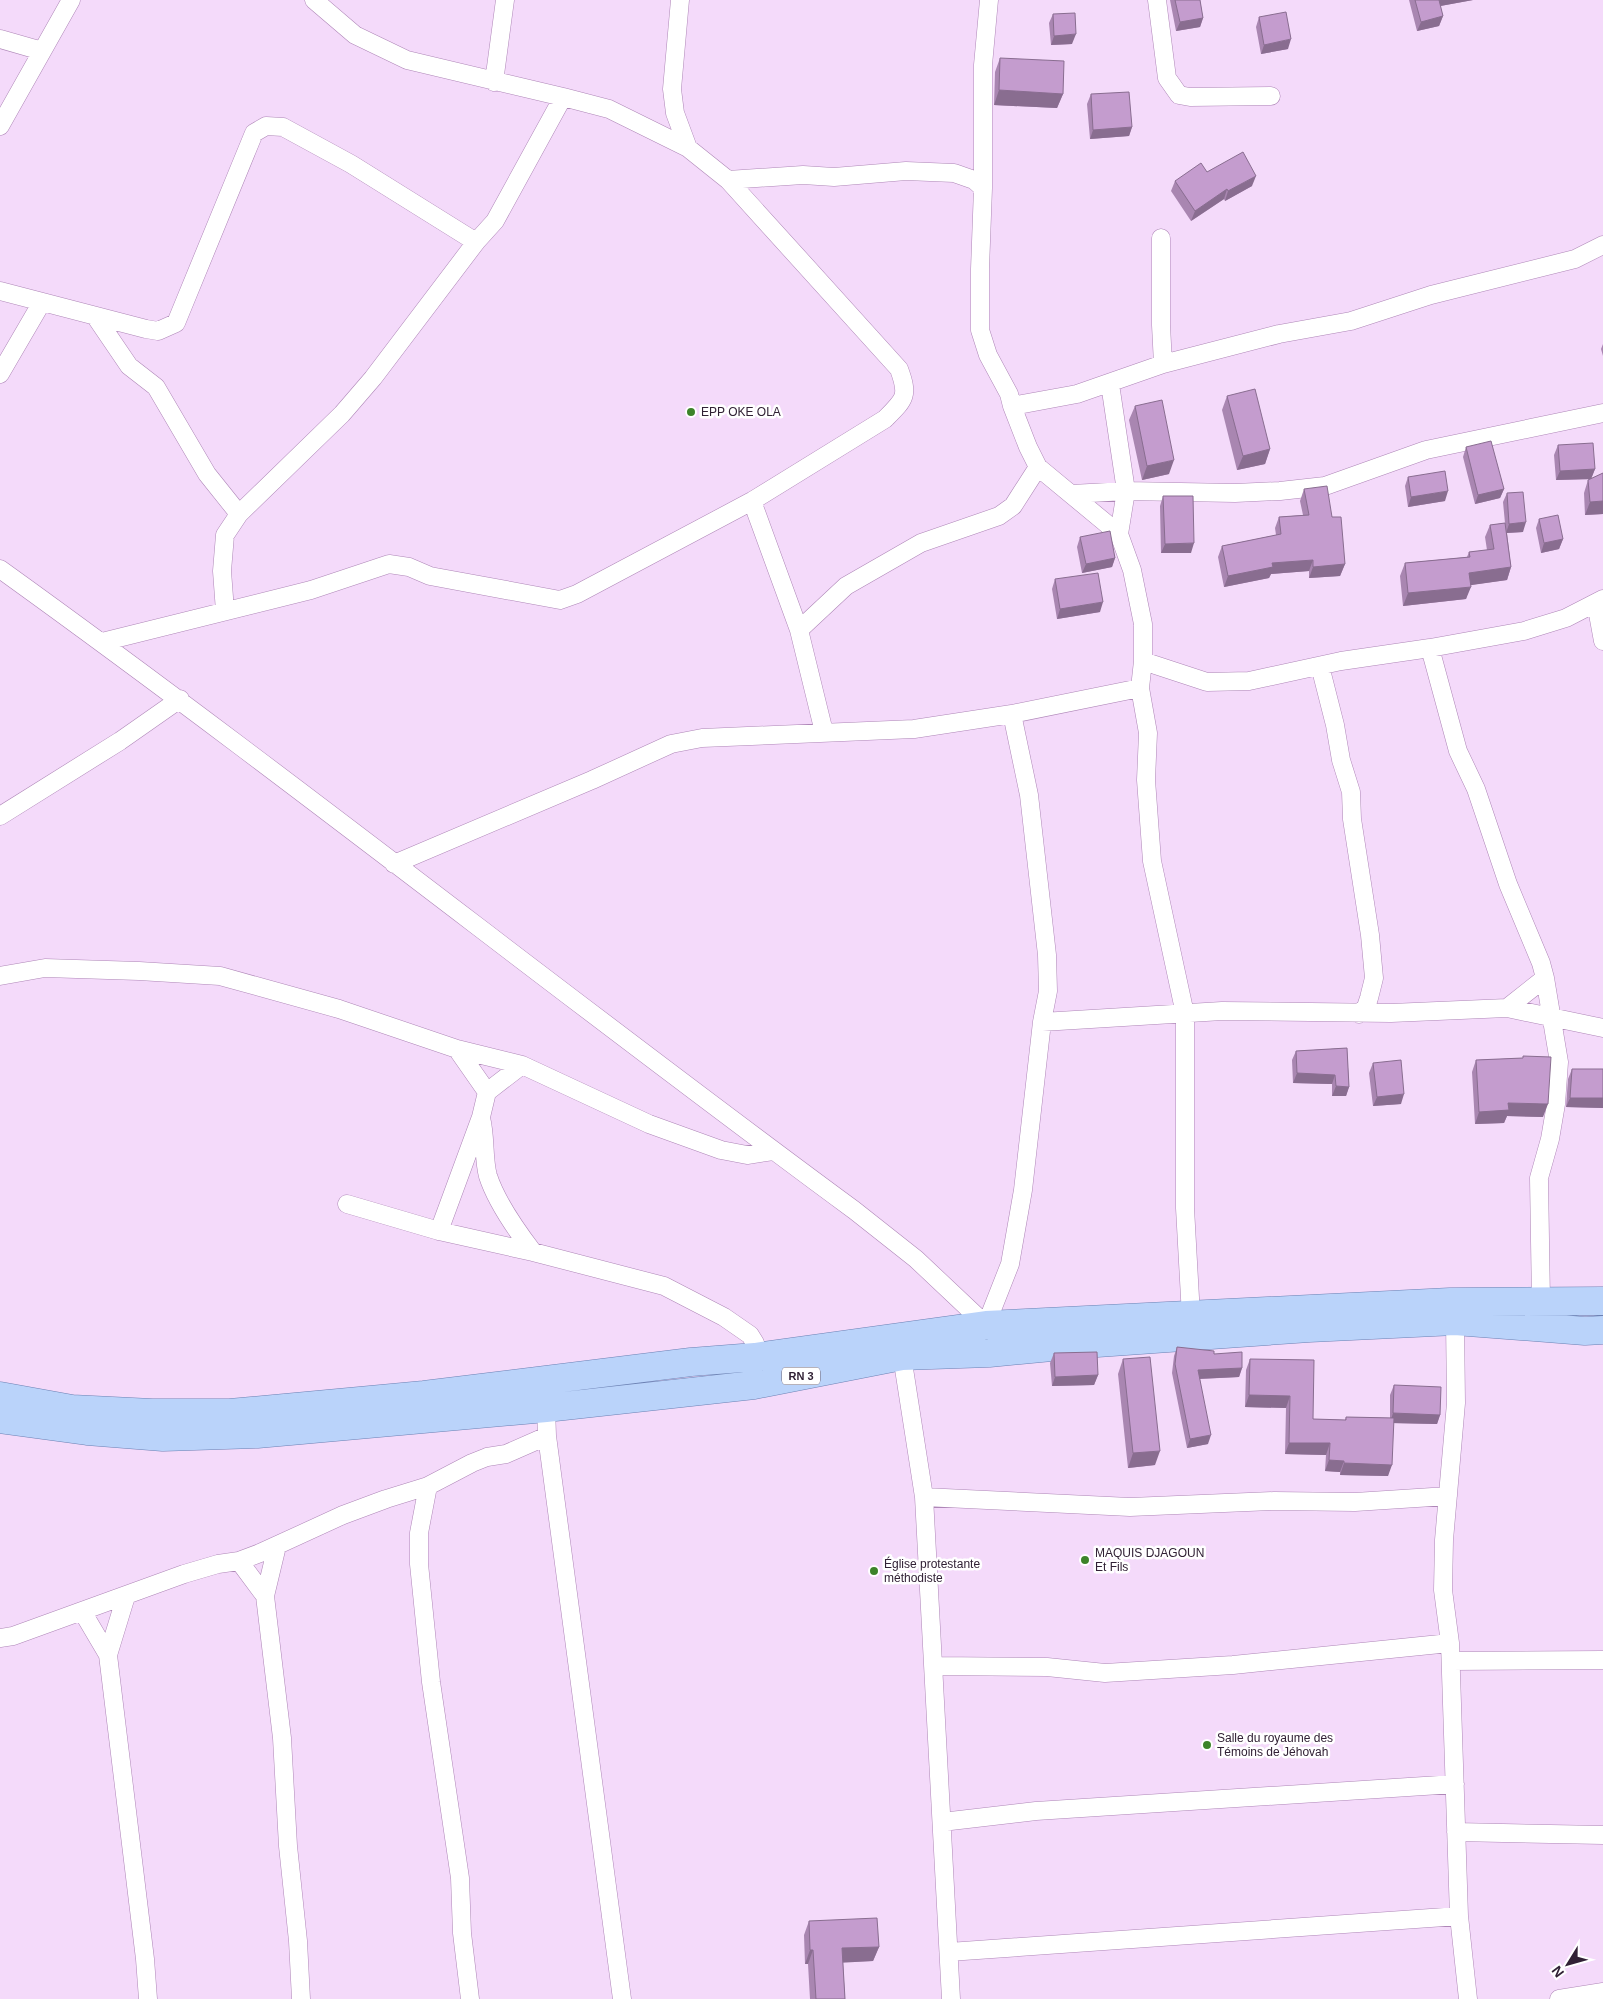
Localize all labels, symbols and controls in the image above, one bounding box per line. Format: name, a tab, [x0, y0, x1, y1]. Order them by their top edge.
place label: EPP OKE OLA	[701, 405, 781, 419]
marker: EPP OKE OLA	[685, 406, 697, 418]
road number: RN 3	[782, 1368, 820, 1384]
place label: MAQUIS DJAGOUN Et Fils	[1095, 1546, 1204, 1574]
marker: MAQUIS DJAGOUN Et Fils	[1079, 1554, 1091, 1566]
place label: Église protestante méthodiste	[884, 1556, 980, 1585]
marker: Église protestante méthodiste	[868, 1565, 880, 1577]
place label: Salle du royaume des Témoins de Jéhovah	[1217, 1731, 1333, 1759]
marker: Salle du royaume des Témoins de Jéhovah	[1201, 1739, 1213, 1751]
north arrow	[1543, 1939, 1593, 1989]
text: N	[1548, 1963, 1567, 1981]

